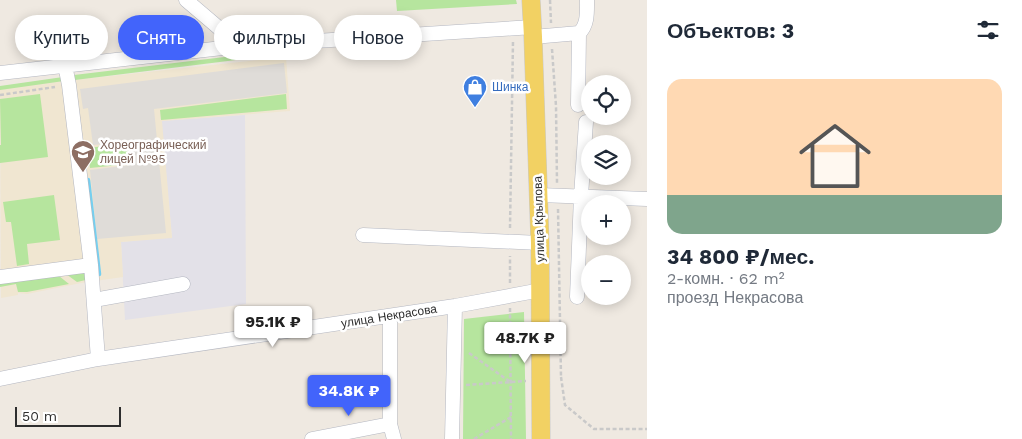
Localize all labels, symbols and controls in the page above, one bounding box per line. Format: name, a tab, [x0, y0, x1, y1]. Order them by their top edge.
chip: Купить	[15, 15, 108, 60]
chip: Снять	[118, 15, 204, 60]
chip: Фильтры	[214, 15, 324, 60]
chip: Новое	[334, 15, 422, 60]
icon: filters	[974, 16, 1002, 44]
text: Объектов: 3	[667, 18, 794, 43]
shop icon: Шинка	[462, 74, 488, 108]
map controls	[581, 75, 631, 305]
button: locate	[581, 75, 631, 125]
place label: Шинка	[492, 80, 529, 94]
icon: home	[790, 111, 880, 201]
button: layers	[581, 135, 631, 185]
place label: Хореографический лицей №95	[100, 138, 206, 166]
school or university icon: Хореографический лицей №95	[70, 139, 96, 173]
street label: улица Крылова	[530, 175, 547, 262]
button: +	[581, 195, 631, 245]
text: 34 800 ₽/мес.	[667, 244, 814, 269]
button: −	[581, 255, 631, 305]
text: 2-комн. · 62 m²	[667, 269, 784, 288]
text: проезд Некрасова	[667, 288, 803, 307]
street label: улица Некрасова	[340, 301, 438, 330]
pin: 95.1K ₽	[227, 306, 319, 348]
text: 95.1K ₽	[245, 312, 301, 331]
pin: 48.7K ₽	[479, 322, 571, 364]
text: 48.7K ₽	[495, 328, 555, 347]
pin: 34.8K ₽	[303, 374, 395, 417]
text: 34.8K ₽	[318, 381, 380, 400]
scale bar	[15, 404, 121, 427]
text: 50 m	[22, 408, 57, 424]

